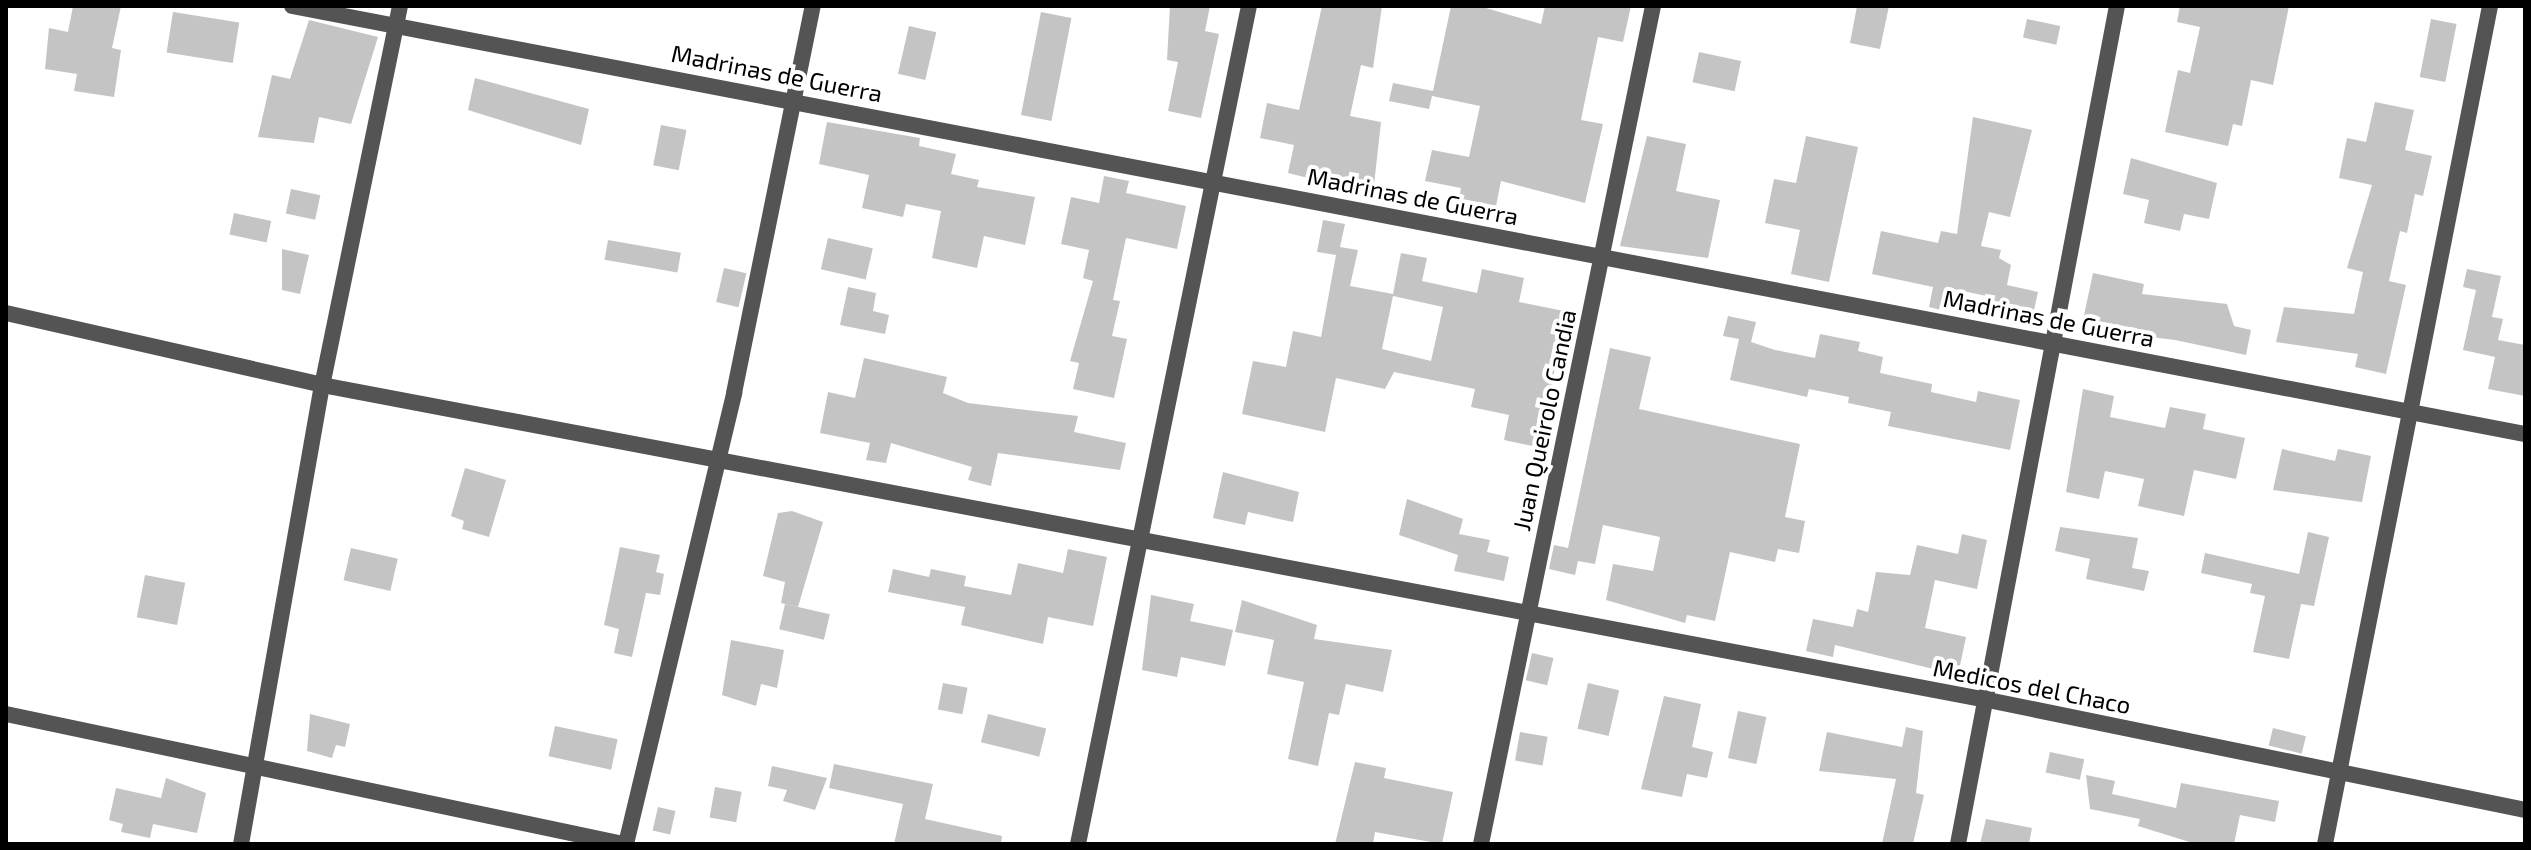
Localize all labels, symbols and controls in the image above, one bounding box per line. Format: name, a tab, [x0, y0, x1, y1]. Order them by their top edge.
street label: Madrinas de Guerra	[669, 38, 885, 108]
street label: Madrinas de Guerra	[1305, 161, 1521, 231]
street label: Madrinas de Guerra	[1941, 283, 2157, 353]
street label: Juan Queirolo Candia	[1506, 307, 1582, 533]
street label: Medicos del Chaco	[1930, 653, 2134, 719]

